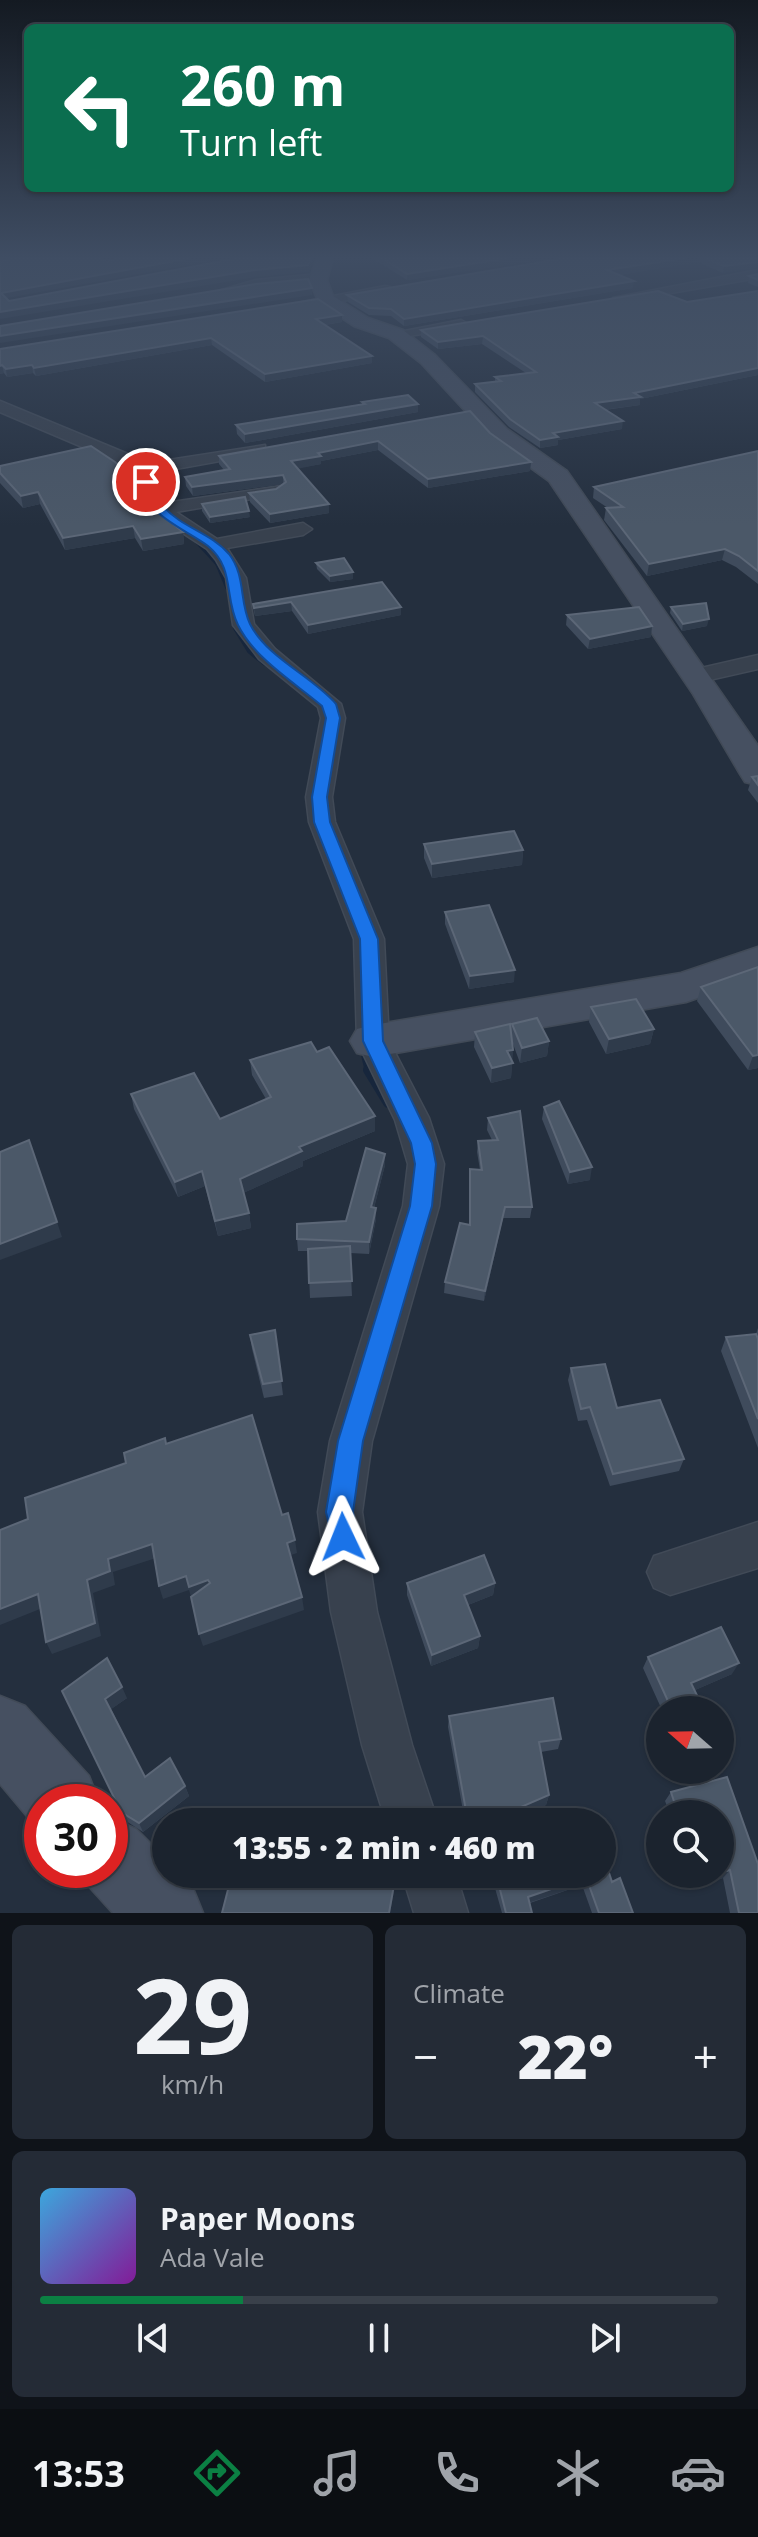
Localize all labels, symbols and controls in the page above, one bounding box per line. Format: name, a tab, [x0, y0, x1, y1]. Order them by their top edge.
text: 260 m	[180, 46, 346, 122]
icon: left	[48, 56, 152, 160]
text: Turn left	[180, 118, 322, 167]
pin	[112, 448, 180, 516]
icon: arrive	[124, 460, 168, 504]
position arrow	[301, 1495, 385, 1579]
north arrow	[646, 1696, 734, 1784]
map controls	[646, 1696, 734, 1888]
speed limit sign: 30	[24, 1784, 128, 1888]
button: search	[646, 1800, 734, 1888]
text: 13:55 · 2 min · 460 m	[232, 1827, 536, 1868]
text: 29	[133, 1943, 252, 2084]
text: Climate	[413, 1975, 505, 2011]
text: 22°	[518, 2015, 613, 2097]
text: −	[413, 2026, 438, 2086]
text: +	[693, 2026, 718, 2086]
text: km/h	[161, 2066, 224, 2102]
text: Paper Moons	[160, 2198, 355, 2239]
text: Ada Vale	[160, 2239, 265, 2275]
icon: previous	[131, 2316, 175, 2360]
icon: pause	[357, 2316, 401, 2360]
icon: next	[583, 2316, 627, 2360]
icon: directions	[189, 2445, 245, 2501]
icon: music	[309, 2445, 365, 2501]
icon: phone	[429, 2445, 485, 2501]
icon: climate	[550, 2445, 606, 2501]
icon: car	[670, 2445, 726, 2501]
text: 13:53	[32, 2449, 125, 2498]

